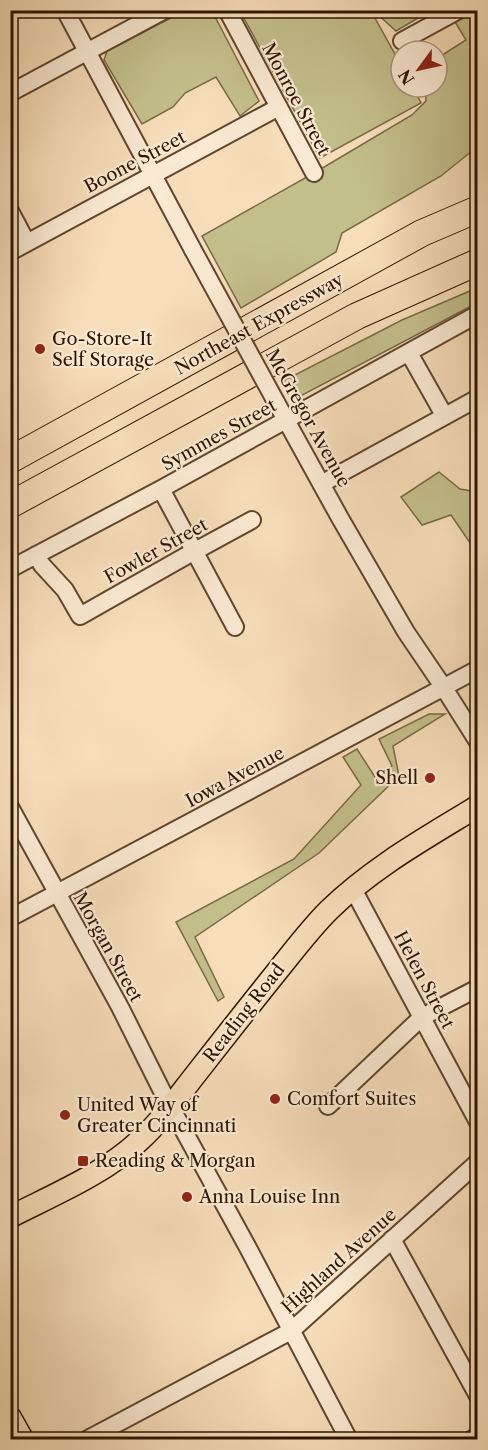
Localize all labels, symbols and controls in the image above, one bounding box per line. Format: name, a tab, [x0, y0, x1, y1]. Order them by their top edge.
street label: Monroe Street	[257, 39, 335, 160]
north arrow	[389, 39, 449, 99]
text: N	[394, 66, 419, 88]
street label: Boone Street	[80, 126, 190, 198]
street label: Northeast Expressway	[171, 268, 348, 380]
place label: Go-Store-It Self Storage	[52, 328, 154, 371]
marker: Go-Store-It Self Storage	[33, 342, 47, 356]
street label: McGregor Avenue	[261, 345, 355, 491]
street label: Symmes Street	[158, 394, 281, 476]
street label: Fowler Street	[100, 513, 212, 588]
street label: Iowa Avenue	[182, 742, 288, 812]
place label: Shell	[375, 767, 418, 789]
marker: Shell	[423, 771, 437, 785]
street label: Morgan Street	[69, 888, 148, 1006]
street label: Helen Street	[389, 927, 459, 1033]
street label: Reading Road	[199, 959, 289, 1067]
place label: Comfort Suites	[287, 1088, 416, 1110]
marker: Comfort Suites	[268, 1092, 282, 1106]
place label: United Way of Greater Cincinnati	[77, 1094, 237, 1137]
marker: United Way of Greater Cincinnati	[58, 1108, 72, 1122]
place label: Reading & Morgan	[95, 1150, 255, 1172]
marker: Reading & Morgan	[76, 1154, 90, 1168]
place label: Anna Louise Inn	[198, 1186, 340, 1208]
marker: Anna Louise Inn	[180, 1190, 194, 1204]
street label: Highland Avenue	[277, 1204, 401, 1318]

